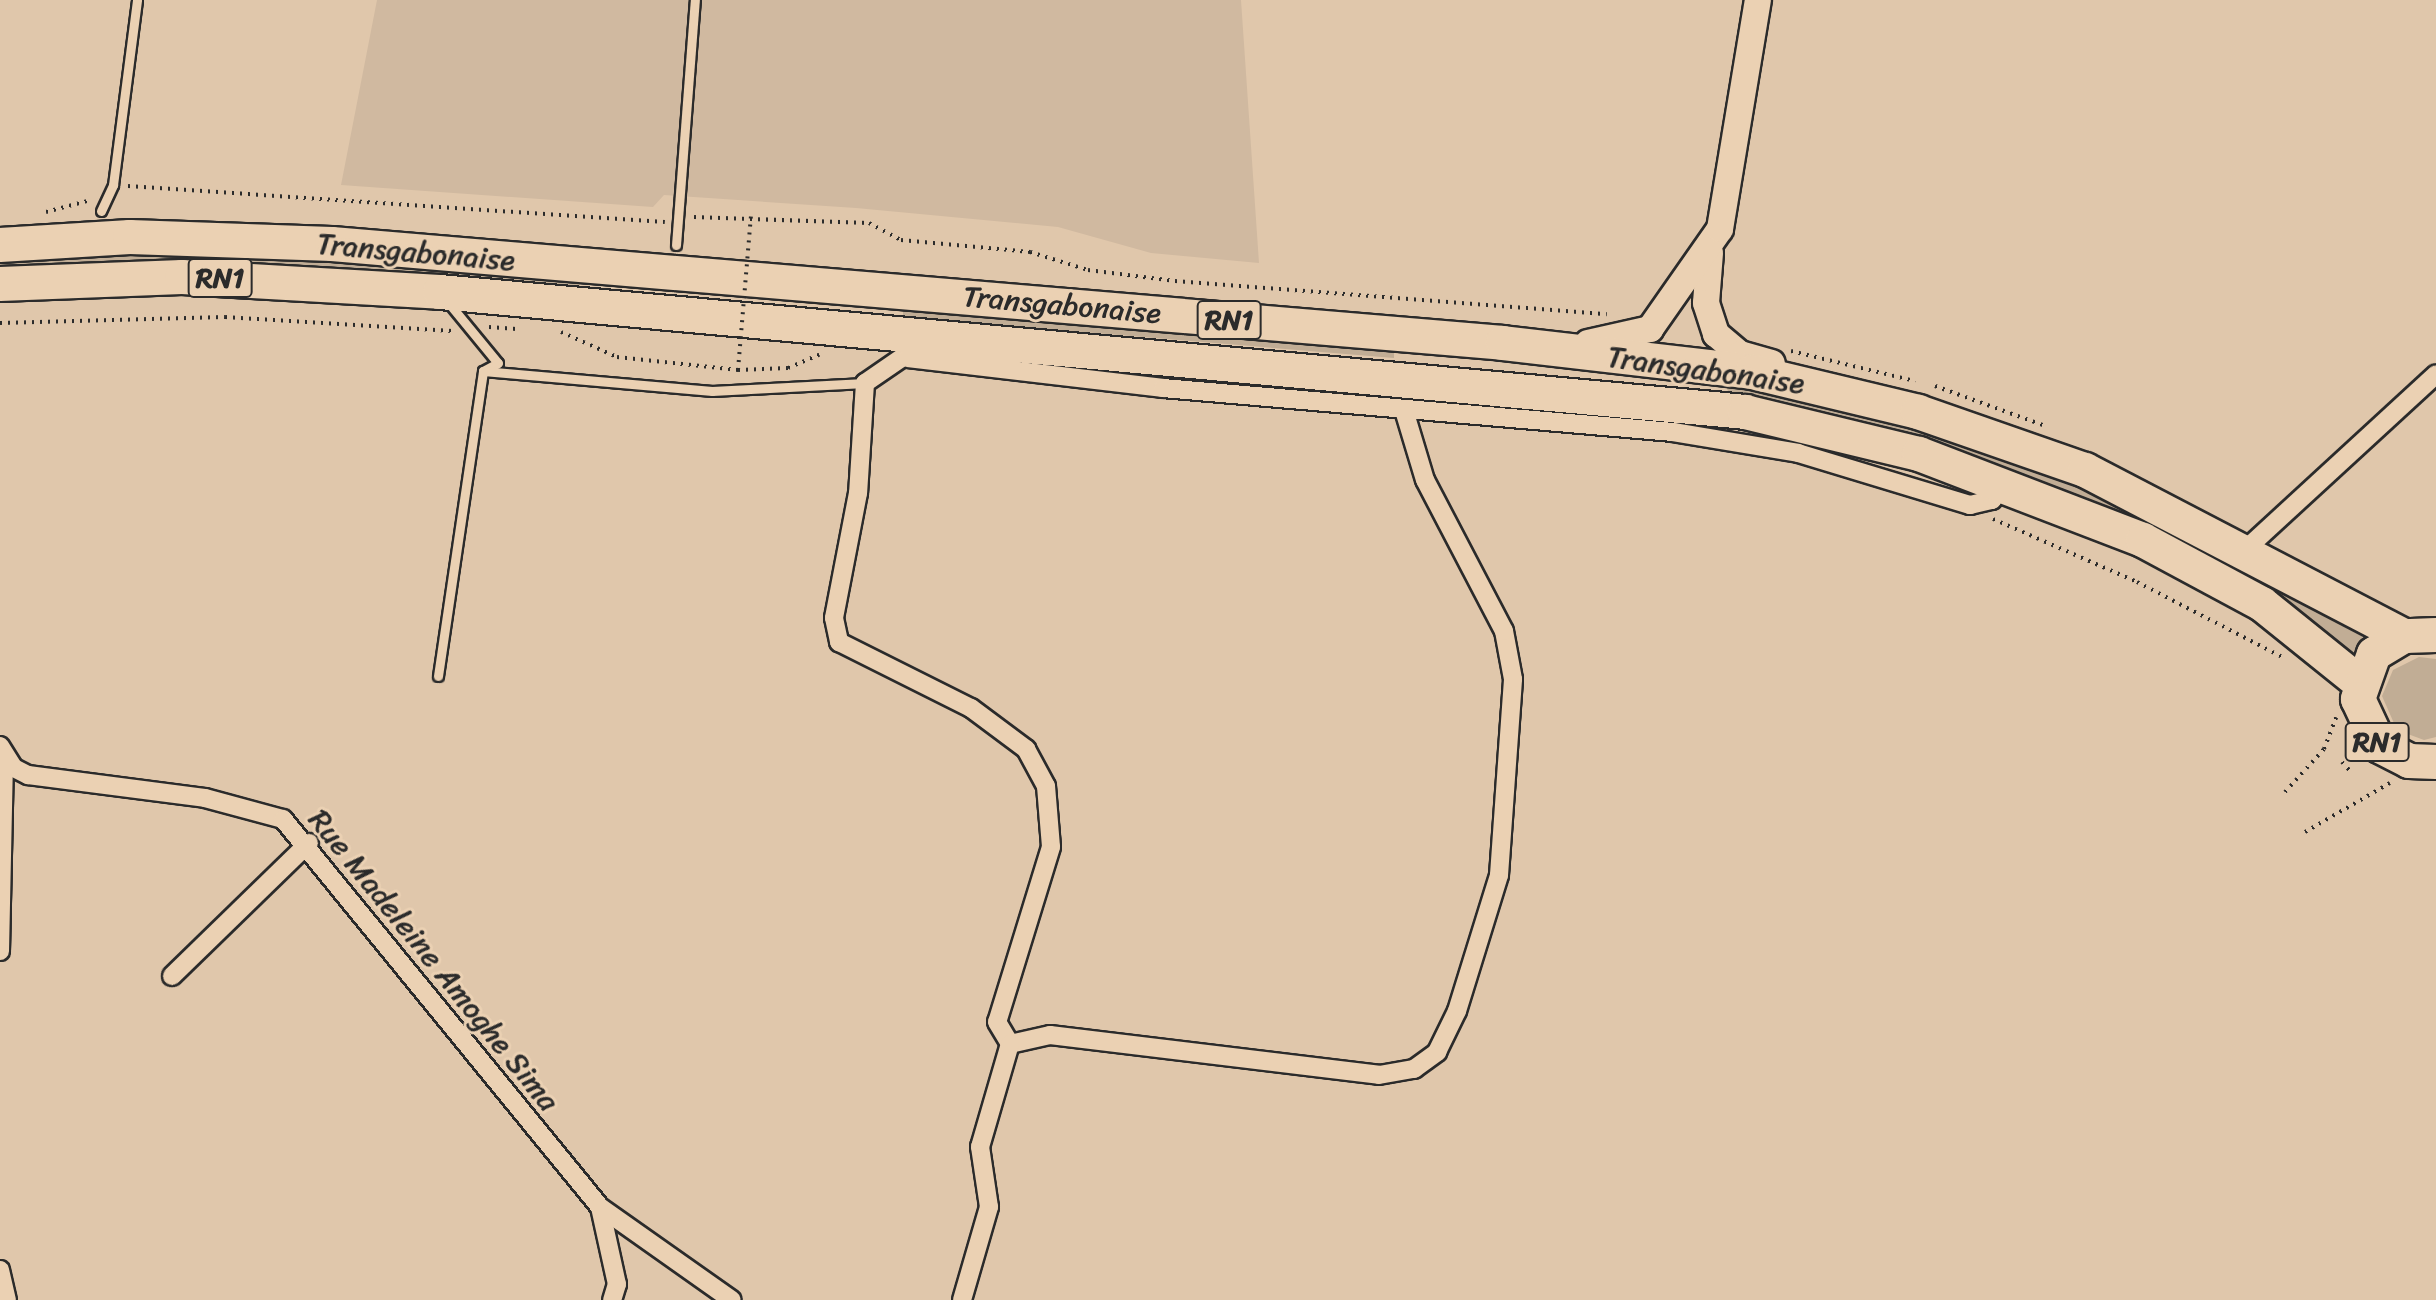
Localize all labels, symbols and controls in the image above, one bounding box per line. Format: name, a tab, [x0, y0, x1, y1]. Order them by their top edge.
street label: Transgabonaise	[315, 225, 517, 279]
road number: RN1	[186, 254, 254, 302]
street label: Transgabonaise	[961, 278, 1163, 332]
road number: RN1	[1195, 296, 1263, 344]
street label: Transgabonaise	[1605, 338, 1807, 402]
road number: RN1	[2343, 718, 2411, 766]
street label: Rue Madeleine Amoghe Sima	[302, 802, 566, 1118]

